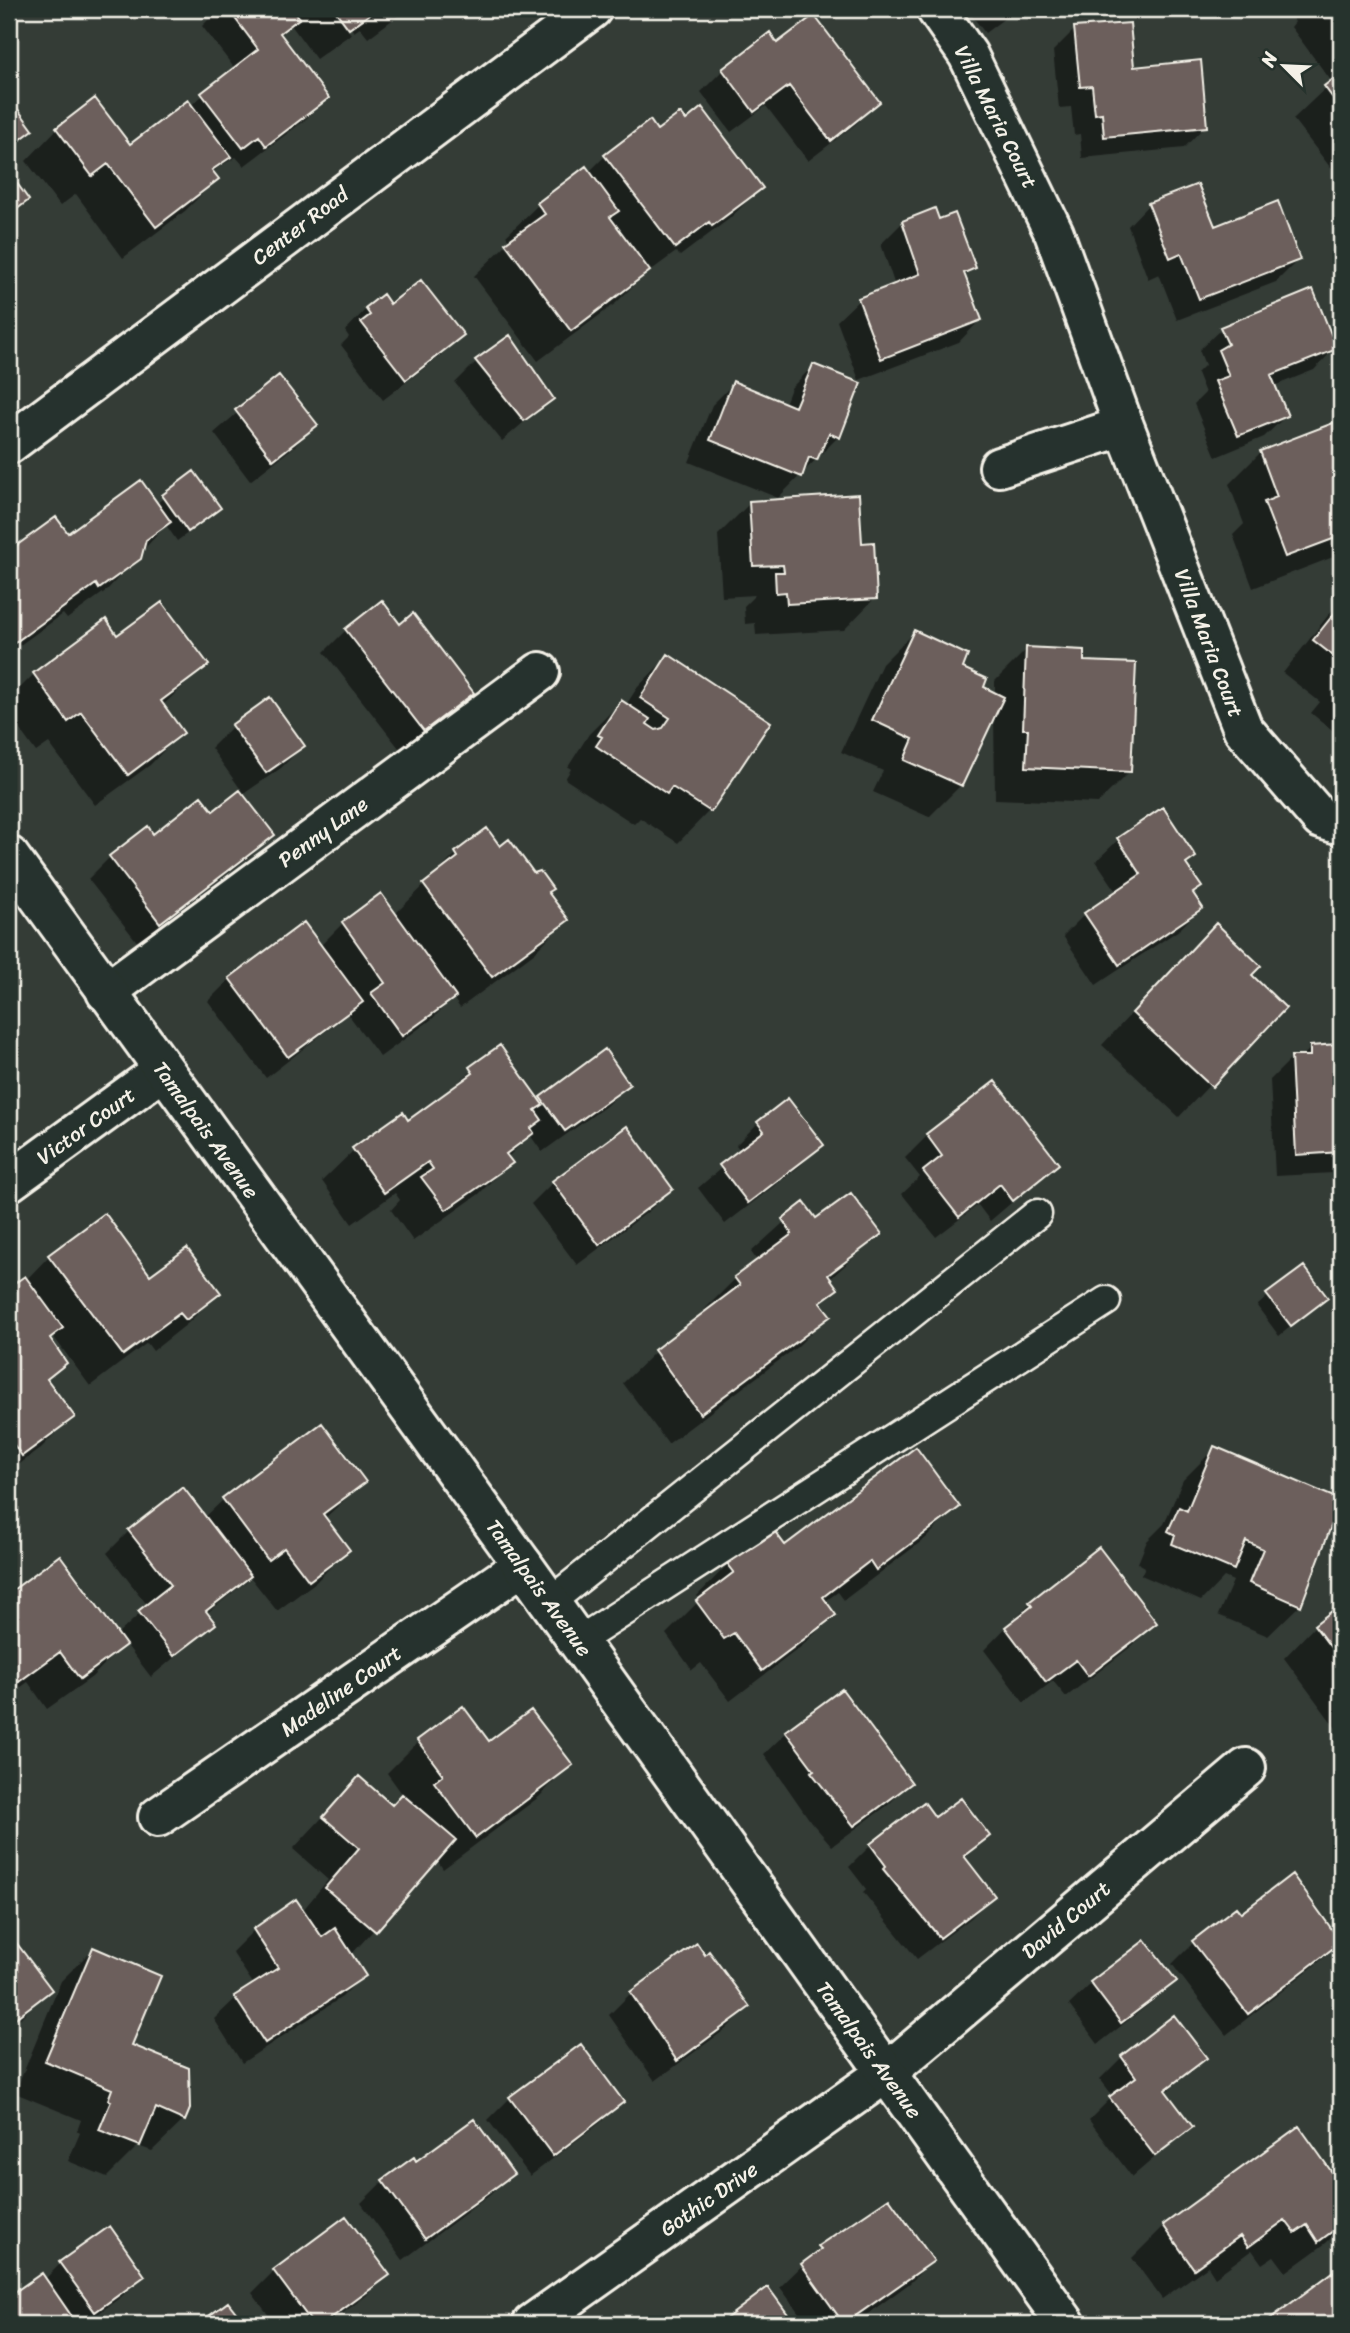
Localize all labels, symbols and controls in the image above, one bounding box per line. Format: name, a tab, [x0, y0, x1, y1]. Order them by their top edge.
north arrow	[1248, 32, 1318, 102]
street label: Villa Maria Court	[943, 38, 1049, 196]
text: N	[1251, 46, 1287, 73]
street label: Center Road	[243, 175, 359, 275]
street label: Villa Maria Court	[1163, 563, 1255, 723]
street label: Penny Lane	[270, 786, 376, 878]
street label: Tamalpais Avenue	[143, 1053, 269, 1207]
street label: Victor Court	[28, 1077, 144, 1175]
street label: Tamalpais Avenue	[476, 1511, 602, 1665]
street label: Madeline Court	[272, 1635, 410, 1747]
street label: David Court	[1013, 1871, 1119, 1969]
street label: Tamalpais Avenue	[806, 1973, 932, 2127]
street label: Gothic Drive	[652, 2151, 766, 2247]

